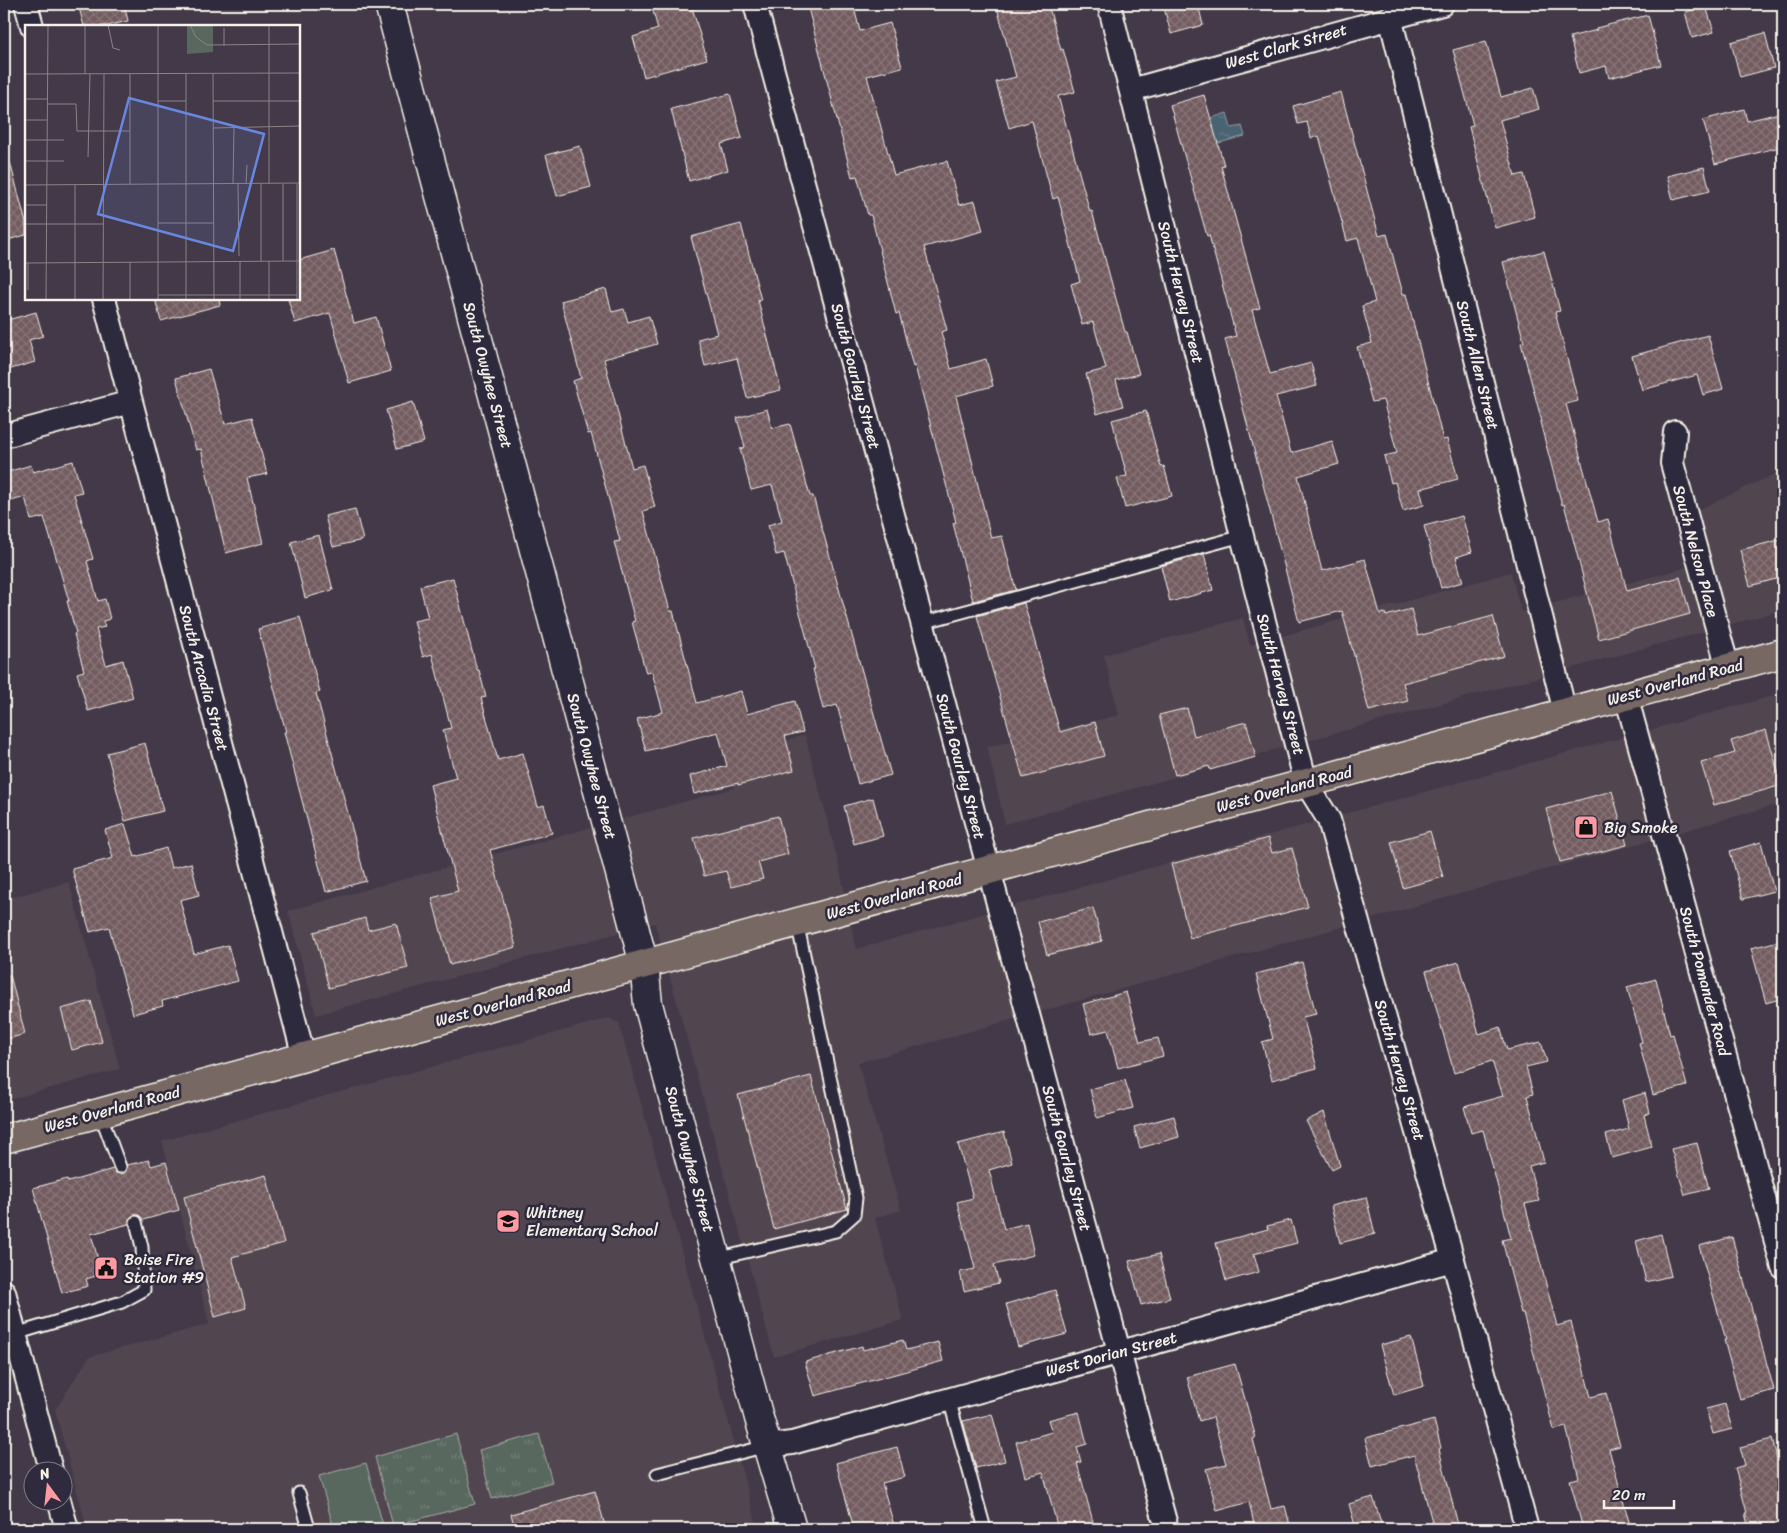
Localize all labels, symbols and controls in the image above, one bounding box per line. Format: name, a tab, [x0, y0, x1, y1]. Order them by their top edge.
street label: West Clark Street	[1222, 15, 1350, 77]
inset map	[25, 25, 300, 300]
street label: South Hervey Street	[1149, 218, 1213, 366]
street label: South Allen Street	[1448, 297, 1508, 433]
street label: South Owyhee Street	[454, 298, 522, 452]
street label: South Gourley Street	[823, 300, 889, 452]
street label: South Nelson Place	[1664, 482, 1728, 621]
street label: South Arcadia Street	[170, 601, 238, 755]
street label: South Hervey Street	[1248, 610, 1314, 758]
street label: West Overland Road	[1604, 649, 1748, 714]
street label: South Owyhee Street	[558, 689, 626, 843]
street label: South Gourley Street	[928, 690, 994, 842]
street label: West Overland Road	[1213, 756, 1357, 821]
place label: Big Smoke	[1604, 813, 1678, 842]
shop icon: Big Smoke	[1573, 814, 1599, 840]
street label: West Overland Road	[823, 863, 967, 928]
street label: South Pomander Road	[1671, 903, 1739, 1061]
street label: West Overland Road	[432, 970, 576, 1035]
street label: South Hervey Street	[1366, 996, 1434, 1144]
street label: West Overland Road	[41, 1076, 185, 1141]
street label: South Owyhee Street	[656, 1082, 724, 1236]
street label: South Gourley Street	[1034, 1082, 1100, 1234]
place label: Whitney Elementary School	[526, 1198, 658, 1245]
school or university icon: Whitney Elementary School	[495, 1208, 521, 1234]
place label: Boise Fire Station #9	[124, 1245, 204, 1292]
public building icon: Boise Fire Station #9	[93, 1255, 119, 1281]
street label: West Dorian Street	[1042, 1323, 1180, 1385]
north arrow	[22, 1460, 72, 1510]
text: N	[36, 1461, 53, 1488]
scale bar	[1604, 1478, 1674, 1510]
text: 20 m	[1612, 1482, 1646, 1508]

